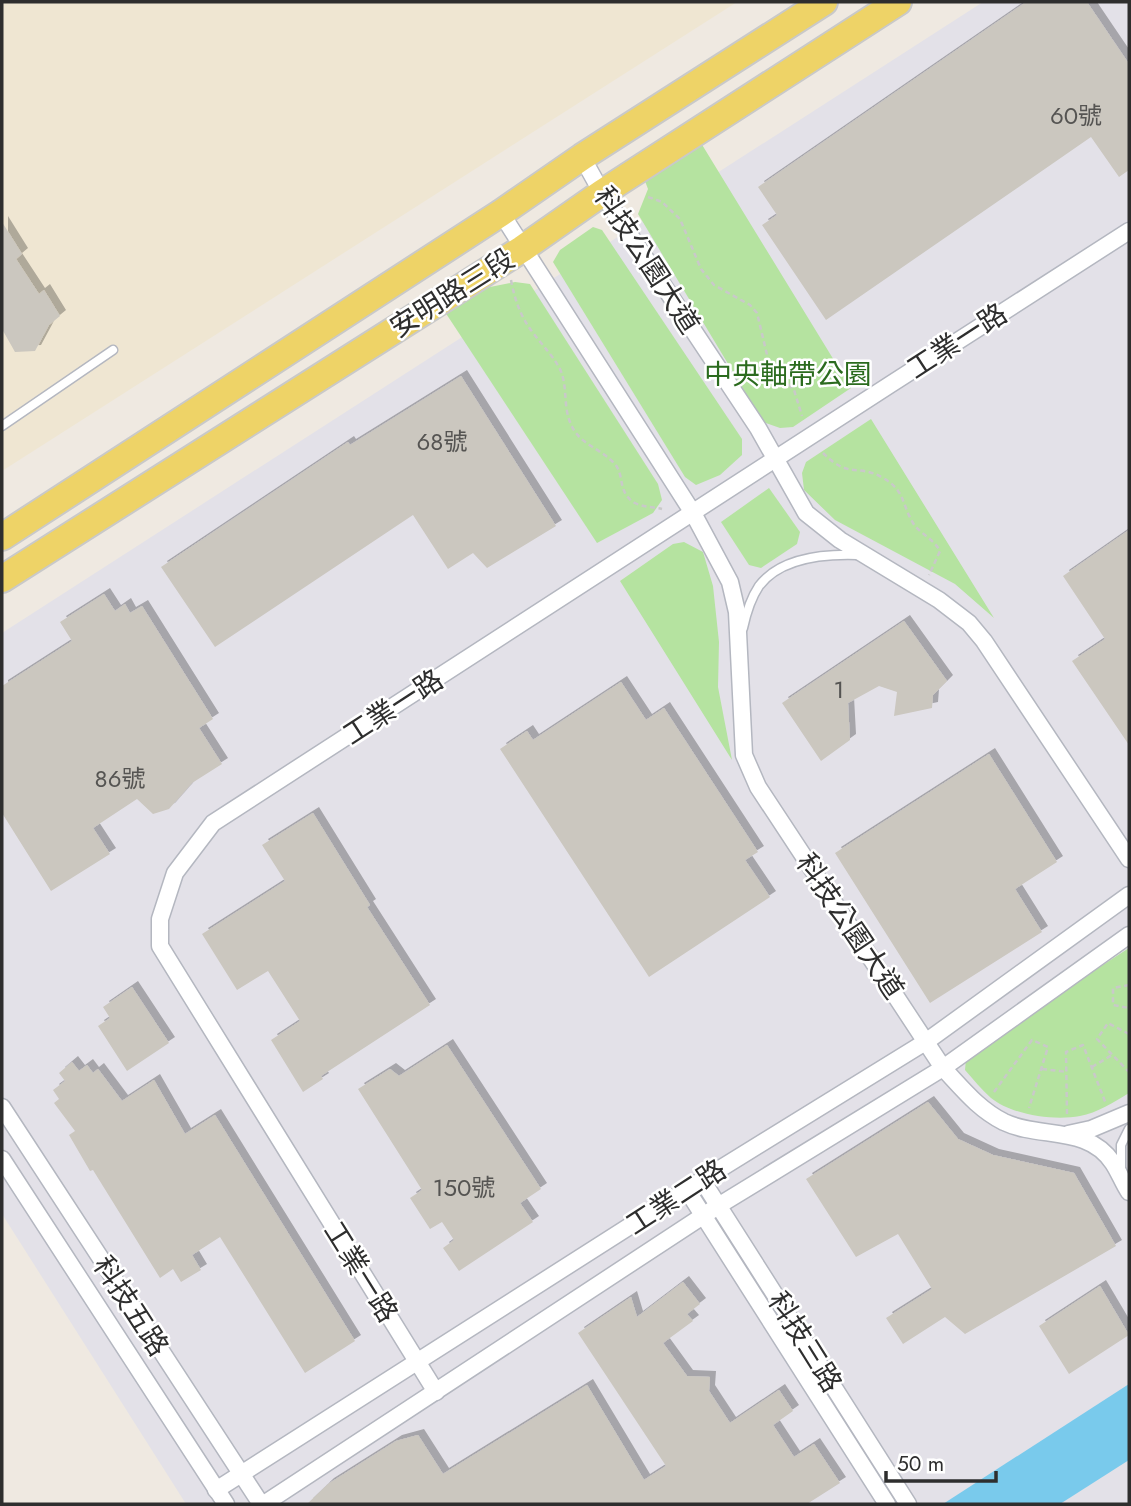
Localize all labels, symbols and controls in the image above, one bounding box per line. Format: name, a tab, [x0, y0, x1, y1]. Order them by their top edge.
house number: 60號	[1050, 98, 1102, 133]
street label: 科技公園大道	[584, 178, 710, 342]
street label: 安明路三段	[382, 239, 522, 347]
street label: 工業一路	[899, 293, 1015, 389]
park label: 中央軸帶公園	[704, 354, 872, 395]
house number: 68號	[417, 424, 467, 459]
street label: 工業一路	[335, 659, 451, 755]
house number: 1	[834, 672, 844, 707]
house number: 86號	[95, 761, 145, 796]
street label: 科技公園大道	[786, 845, 914, 1007]
street label: 工業二路	[618, 1149, 734, 1245]
house number: 150號	[433, 1170, 495, 1205]
street label: 工業一路	[314, 1214, 408, 1330]
street label: 科技五路	[83, 1248, 179, 1364]
street label: 科技三路	[758, 1284, 852, 1400]
scale bar	[886, 1440, 996, 1484]
text: 50 m	[897, 1449, 944, 1479]

